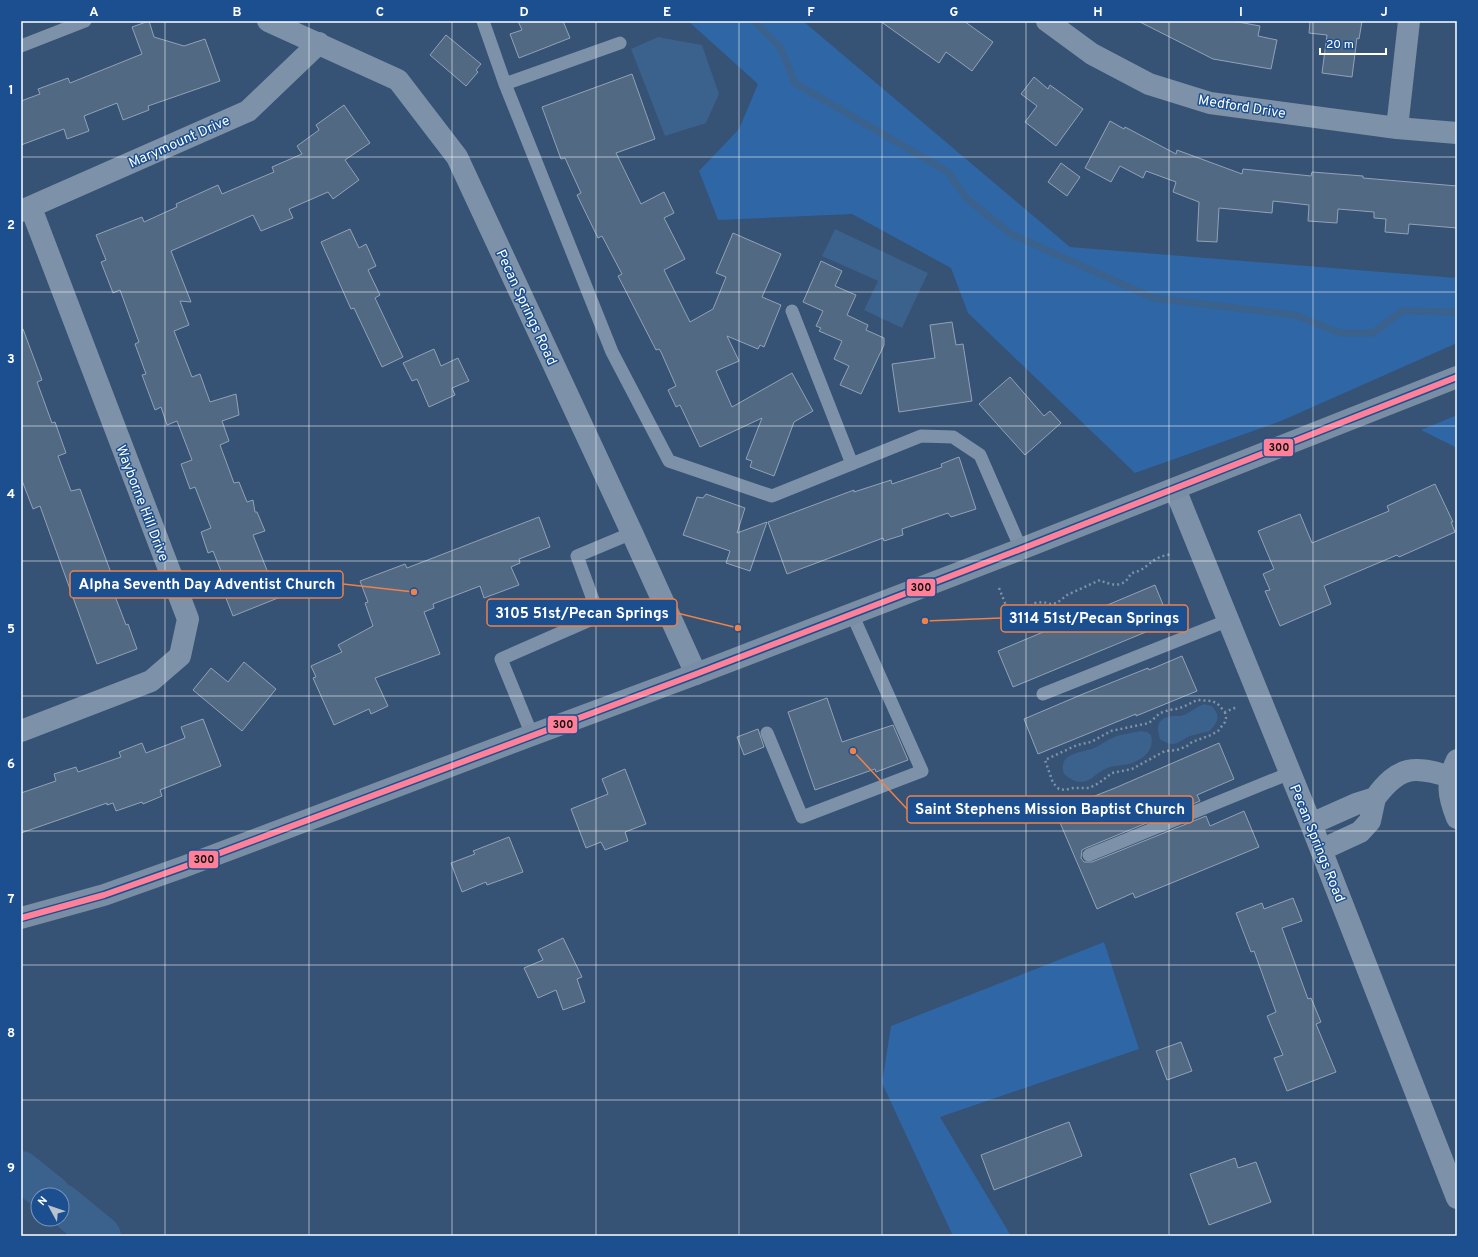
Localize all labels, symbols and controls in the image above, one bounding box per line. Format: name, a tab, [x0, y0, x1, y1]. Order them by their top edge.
text: A	[89, 5, 99, 21]
text: B	[233, 5, 242, 21]
text: C	[376, 5, 384, 21]
text: D	[519, 5, 529, 21]
text: E	[663, 5, 671, 21]
text: F	[807, 5, 815, 21]
text: G	[950, 5, 959, 21]
text: H	[1093, 5, 1103, 21]
text: I	[1239, 5, 1243, 21]
text: J	[1380, 5, 1388, 21]
scale bar	[1320, 30, 1386, 56]
text: 20 m	[1326, 37, 1354, 53]
text: 1	[8, 83, 14, 99]
street label: Medford Drive	[1197, 92, 1287, 123]
street label: Marymount Drive	[126, 112, 233, 172]
text: 2	[7, 218, 15, 234]
street label: Pecan Springs Road	[491, 247, 560, 368]
text: 3	[7, 352, 15, 368]
line badge: 300	[1263, 438, 1294, 457]
text: 300	[1269, 441, 1289, 455]
street label: Wayborne Hill Drive	[112, 443, 172, 564]
text: 4	[7, 487, 15, 503]
callout: Alpha Seventh Day Adventist Church	[70, 571, 343, 598]
text: Alpha Seventh Day Adventist Church	[79, 576, 335, 595]
line badge: 300	[906, 578, 936, 597]
text: 300	[911, 581, 931, 595]
callout: 3105 51st/Pecan Springs	[487, 599, 677, 626]
text: 3105 51st/Pecan Springs	[495, 605, 669, 624]
callout: 3114 51st/Pecan Springs	[1001, 605, 1188, 632]
text: 3114 51st/Pecan Springs	[1009, 610, 1179, 629]
text: 5	[7, 622, 15, 638]
line badge: 300	[547, 715, 578, 734]
text: 300	[553, 718, 573, 732]
text: 6	[7, 757, 15, 773]
street label: Pecan Springs Road	[1285, 782, 1348, 905]
callout: Saint Stephens Mission Baptist Church	[907, 796, 1193, 823]
text: Saint Stephens Mission Baptist Church	[915, 801, 1185, 820]
line badge: 300	[188, 850, 219, 869]
text: 300	[194, 853, 214, 867]
text: 7	[8, 892, 15, 908]
text: 8	[7, 1026, 15, 1042]
text: 9	[7, 1161, 15, 1177]
north arrow	[30, 1187, 70, 1227]
text: N	[35, 1194, 51, 1209]

